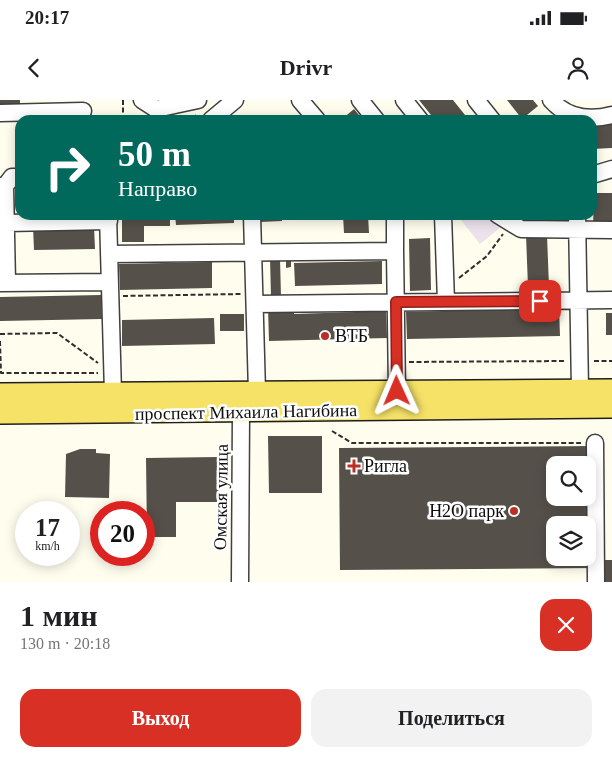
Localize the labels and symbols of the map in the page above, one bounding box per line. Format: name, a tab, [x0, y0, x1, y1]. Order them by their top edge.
pin	[519, 280, 561, 322]
place label: ВТБ	[335, 326, 368, 346]
marker: ВТБ	[319, 330, 331, 342]
position arrow	[370, 364, 422, 416]
street label: проспект Михаила Нагибина	[135, 400, 357, 424]
street label: Омская улица	[210, 444, 232, 550]
place label: Ригла	[364, 456, 407, 476]
marker: Ригла	[348, 460, 360, 472]
speed limit sign: 20	[90, 501, 155, 566]
place label: H2O парк	[429, 501, 504, 521]
marker: H2O парк	[508, 505, 520, 517]

